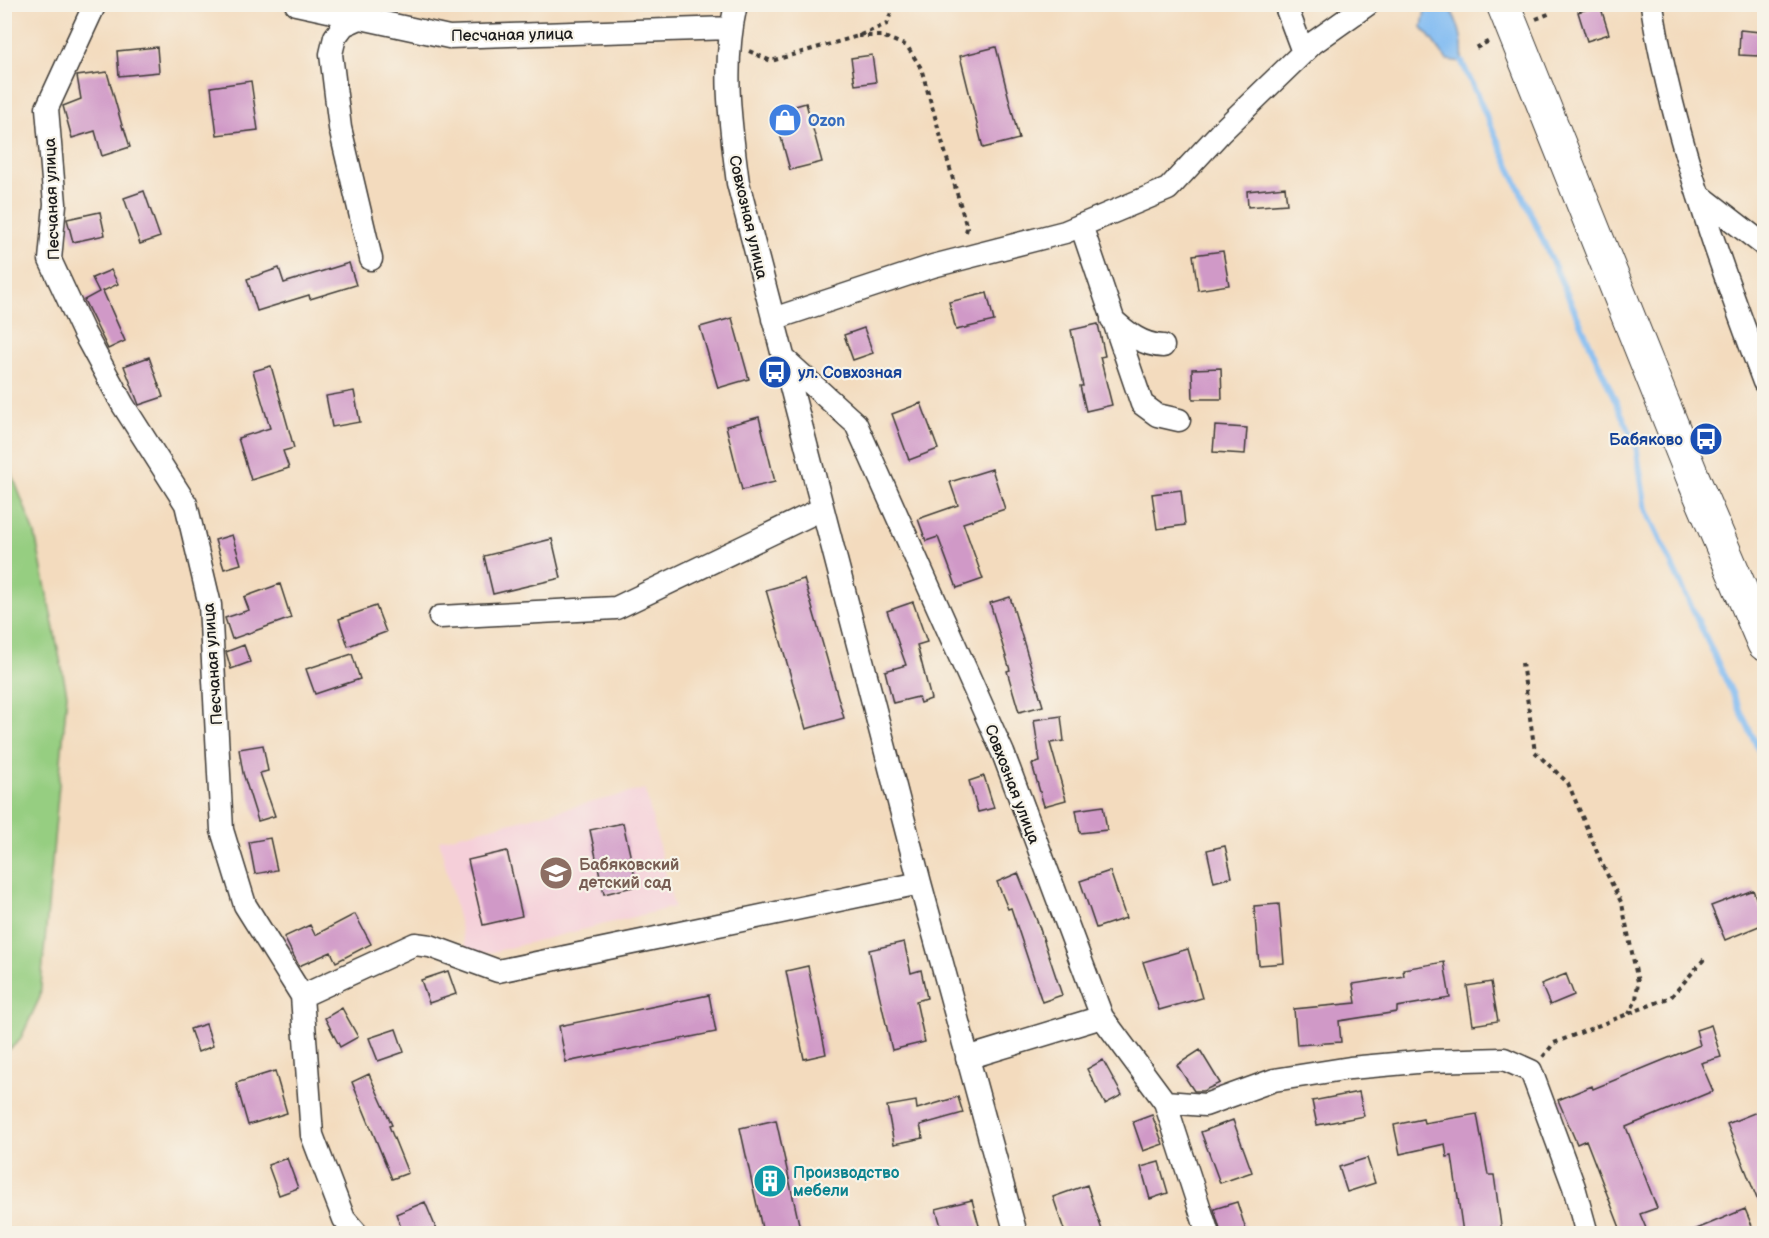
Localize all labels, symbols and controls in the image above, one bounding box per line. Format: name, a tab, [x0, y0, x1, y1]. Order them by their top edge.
street label: Песчаная улица	[451, 25, 574, 46]
shop icon: Ozon	[767, 102, 803, 138]
place label: Ozon	[808, 112, 845, 131]
street label: Песчаная улица	[41, 137, 64, 260]
street label: Совхозная улица	[724, 154, 771, 282]
bus stop icon: ул. Совхозная	[757, 354, 793, 390]
place label: ул. Совхозная	[798, 364, 902, 383]
bus stop icon: Бабяково	[1688, 421, 1724, 457]
place label: Бабяково	[1609, 431, 1683, 450]
street label: Песчаная улица	[200, 602, 227, 726]
street label: Совхозная улица	[980, 722, 1043, 847]
school or university icon: Бабяковский детский сад	[538, 855, 574, 891]
place label: Бабяковский детский сад	[578, 856, 679, 893]
building icon: Производство мебели	[752, 1163, 788, 1199]
place label: Производство мебели	[793, 1164, 900, 1201]

